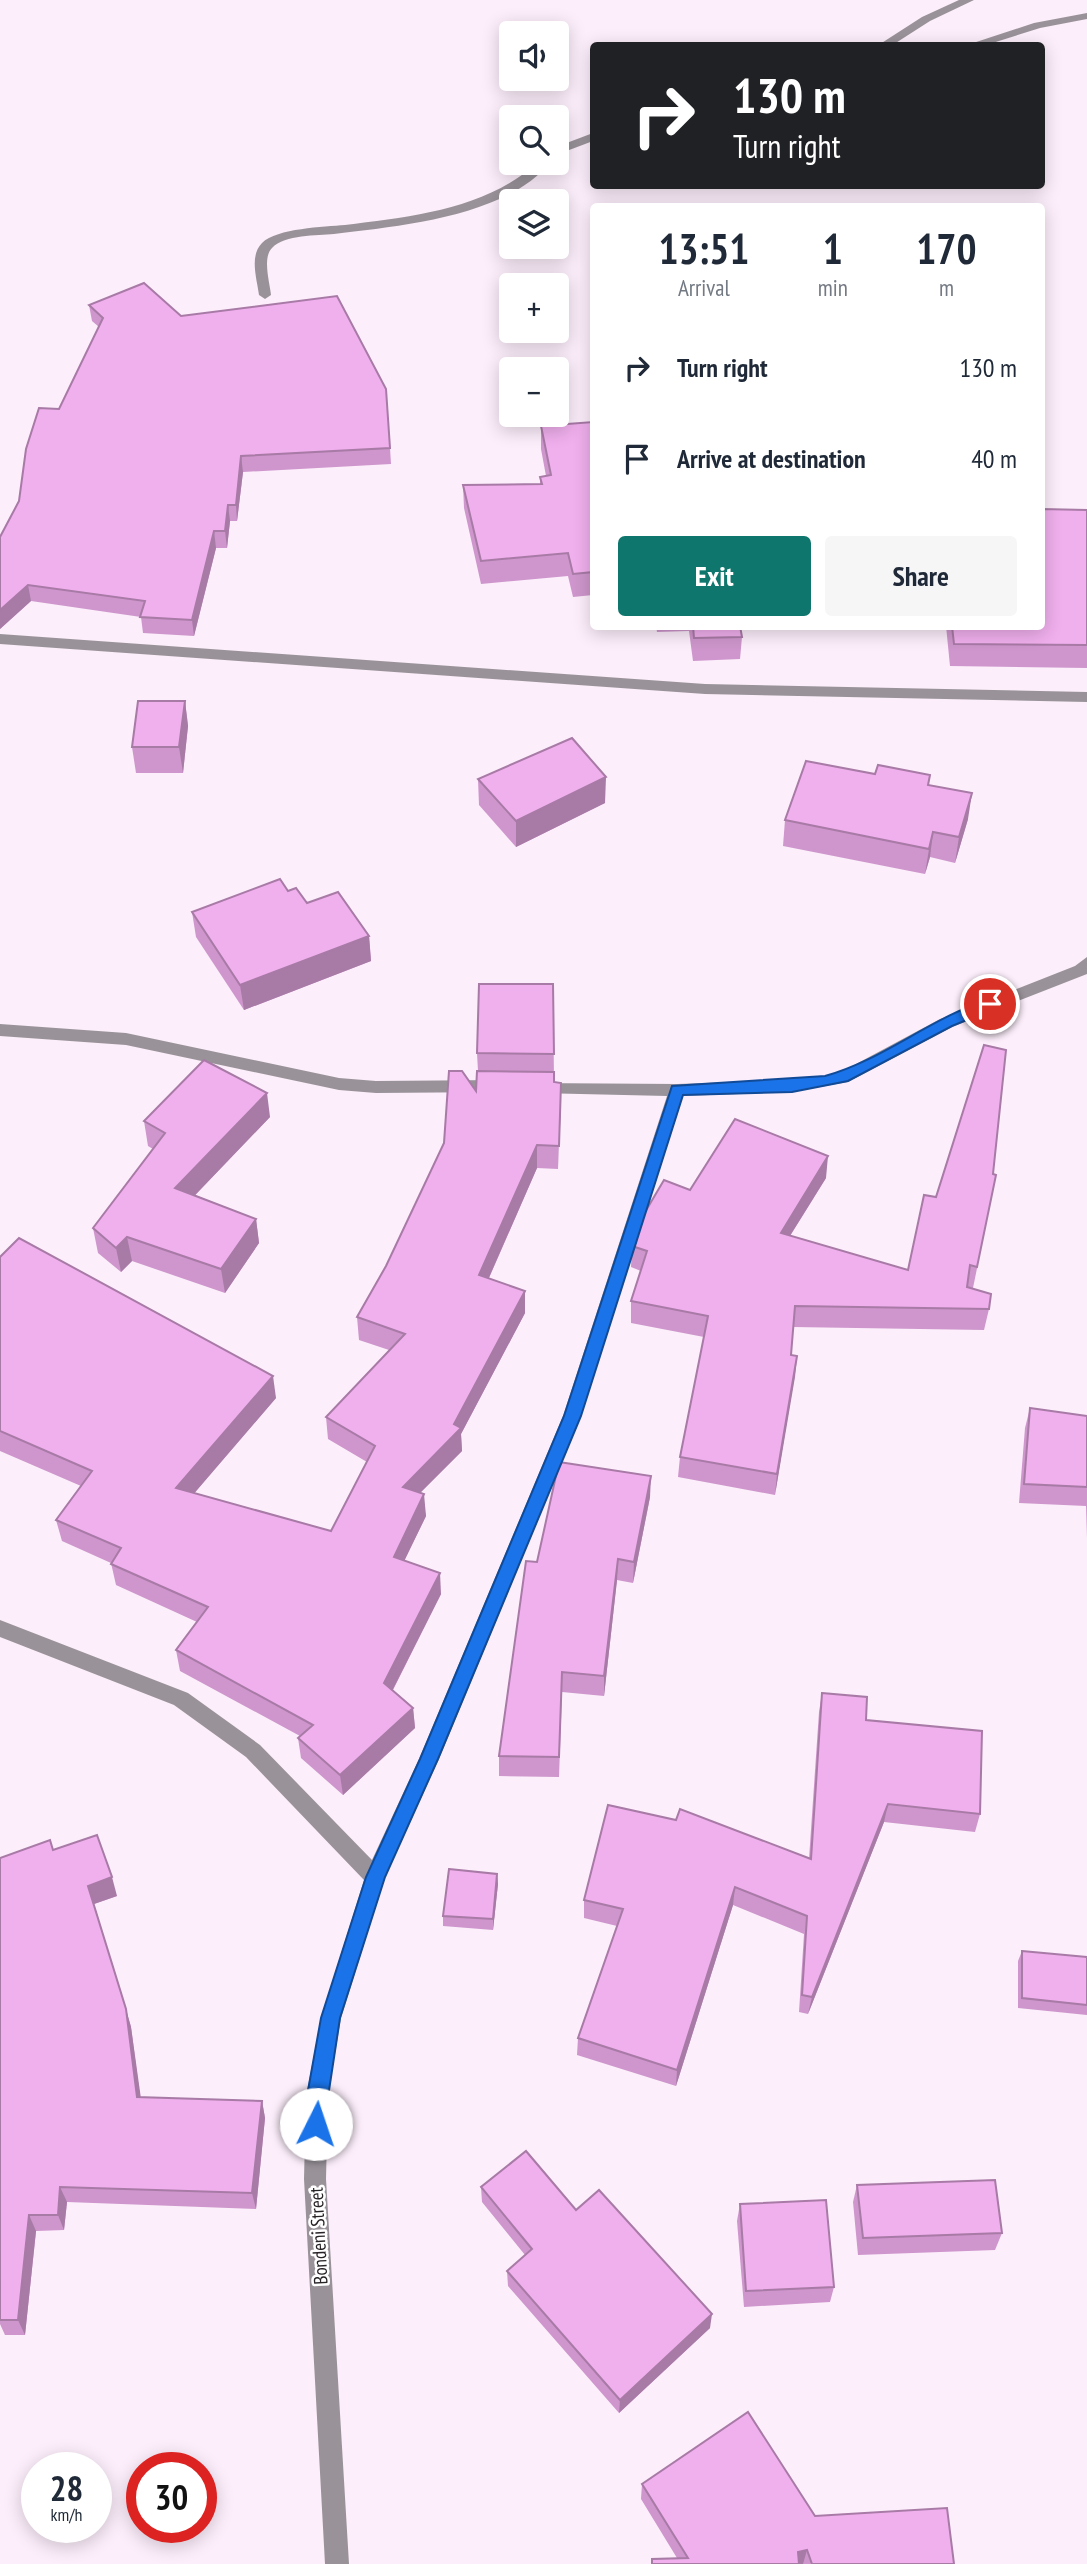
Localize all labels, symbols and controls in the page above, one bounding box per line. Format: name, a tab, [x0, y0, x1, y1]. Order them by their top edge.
map controls	[499, 21, 569, 427]
button: sound	[499, 21, 569, 91]
text: 130 m	[733, 63, 846, 127]
icon: right	[618, 70, 709, 161]
button: search	[499, 105, 569, 175]
text: Turn right	[733, 125, 841, 167]
button: layers	[499, 189, 569, 259]
text: 13:51	[658, 221, 749, 276]
text: 1	[823, 221, 843, 276]
text: 170	[916, 221, 977, 276]
button: +	[499, 273, 569, 343]
text: Arrival	[678, 273, 730, 302]
text: min	[818, 273, 848, 302]
text: m	[939, 273, 954, 302]
icon: right	[618, 349, 656, 387]
text: Turn right	[677, 351, 768, 384]
text: 130 m	[959, 351, 1017, 384]
button: −	[499, 357, 569, 427]
icon: arrive	[618, 440, 656, 478]
text: Arrive at destination	[677, 442, 866, 475]
text: 40 m	[971, 442, 1017, 475]
button: Exit	[618, 536, 811, 616]
button: Share	[825, 536, 1017, 616]
pin	[960, 974, 1020, 1034]
icon: arrive	[971, 985, 1009, 1023]
position arrow	[279, 2087, 353, 2161]
street label: Bondeni Street	[303, 2186, 333, 2285]
speed limit sign: 30	[126, 2452, 217, 2543]
text: 28	[50, 2465, 83, 2511]
text: km/h	[51, 2503, 82, 2526]

